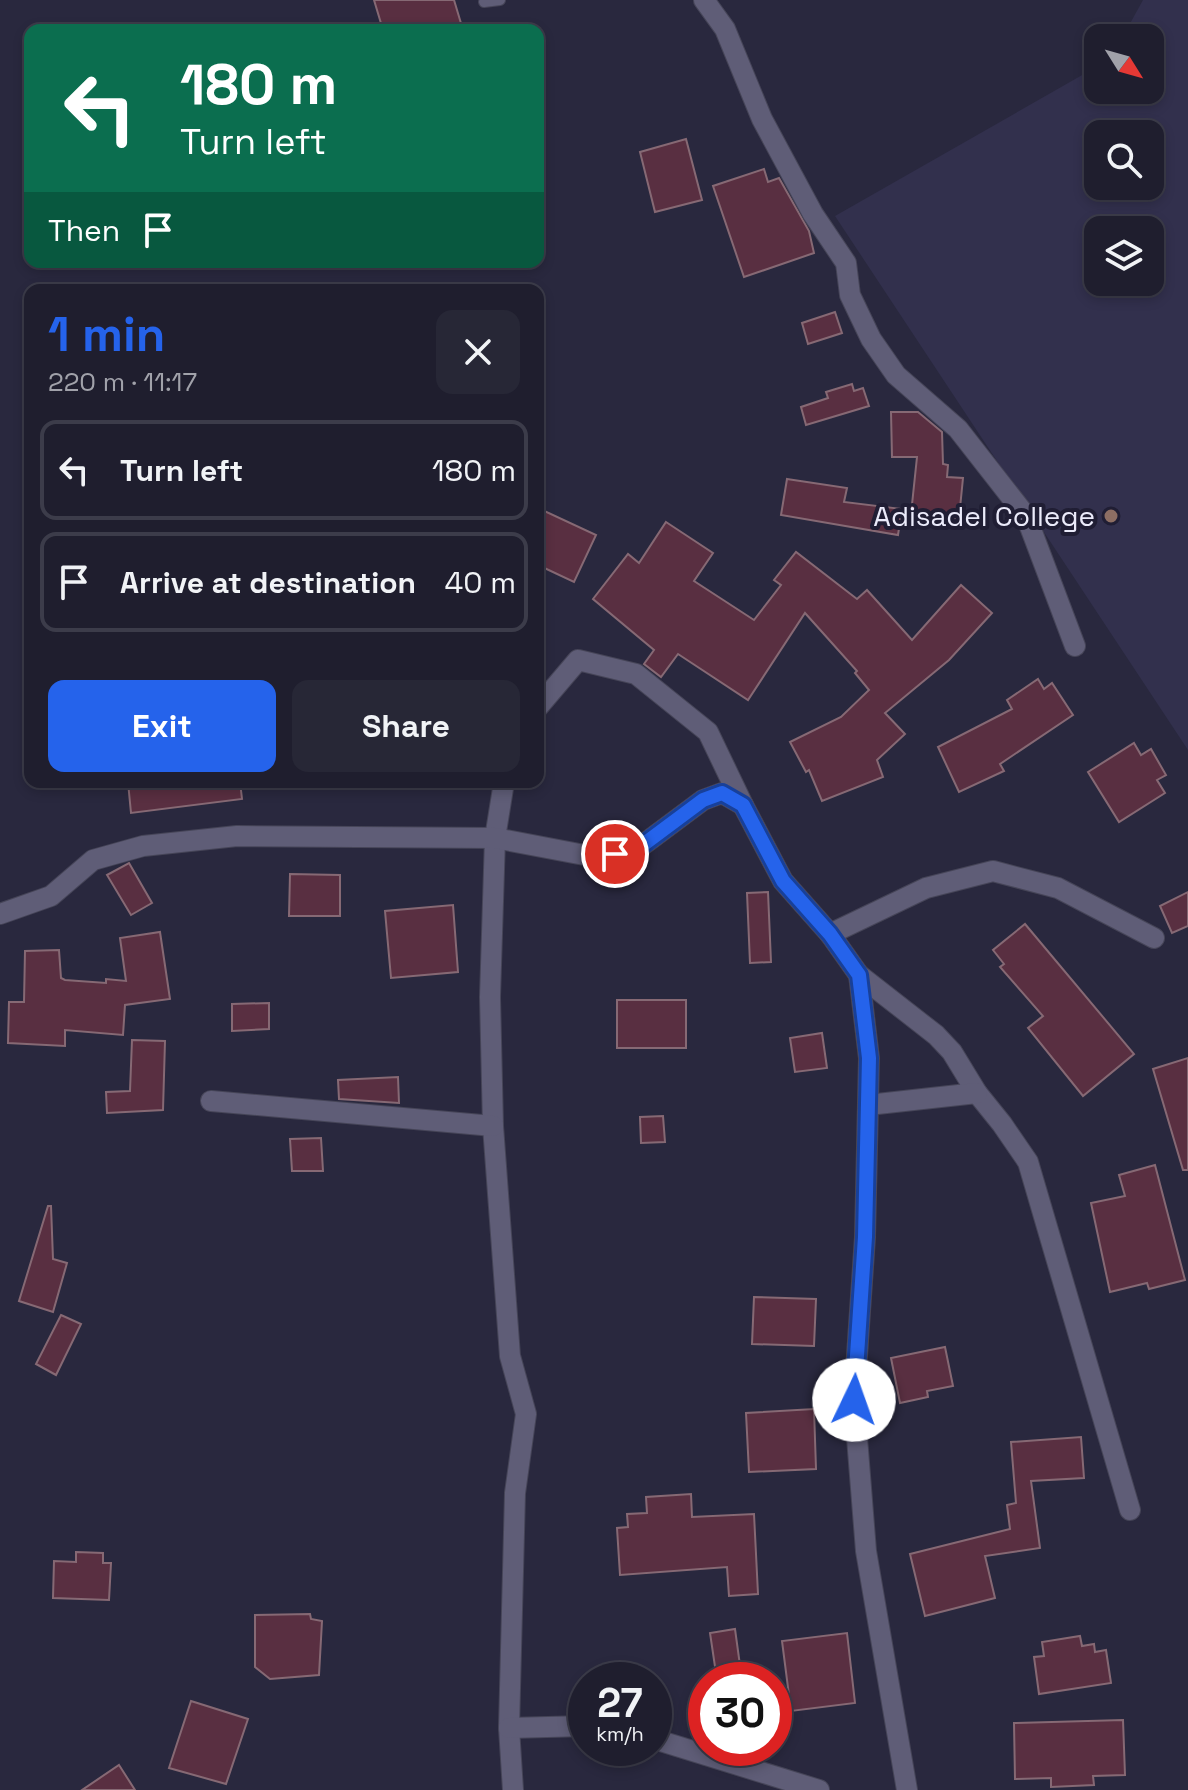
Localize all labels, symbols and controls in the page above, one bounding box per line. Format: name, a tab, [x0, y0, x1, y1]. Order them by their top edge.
north arrow	[1084, 24, 1164, 104]
map controls	[1084, 24, 1164, 296]
text: 180 m	[180, 49, 337, 120]
icon: left	[48, 56, 152, 160]
text: Turn left	[180, 119, 327, 165]
button: search	[1084, 120, 1164, 200]
icon: arrive	[136, 208, 180, 252]
text: Then	[48, 211, 120, 250]
button: layers	[1084, 216, 1164, 296]
text: 1 min	[48, 304, 165, 365]
button: close	[436, 310, 520, 394]
text: 220 m · 11:17	[48, 365, 197, 399]
icon: left	[52, 448, 96, 492]
text: Turn left	[120, 451, 243, 490]
text: 180 m	[432, 451, 516, 490]
place label: Adisadel College	[873, 498, 1095, 534]
marker: Adisadel College	[1102, 507, 1120, 525]
icon: arrive	[52, 560, 96, 604]
text: Arrive at destination	[120, 563, 416, 602]
text: 40 m	[445, 563, 516, 602]
button: Exit	[48, 680, 276, 772]
button: Share	[292, 680, 520, 772]
pin	[581, 820, 649, 888]
icon: arrive	[593, 832, 637, 876]
position arrow	[812, 1358, 896, 1442]
speed limit sign: 30	[688, 1662, 792, 1766]
text: 27	[597, 1678, 643, 1729]
text: km/h	[596, 1721, 644, 1747]

